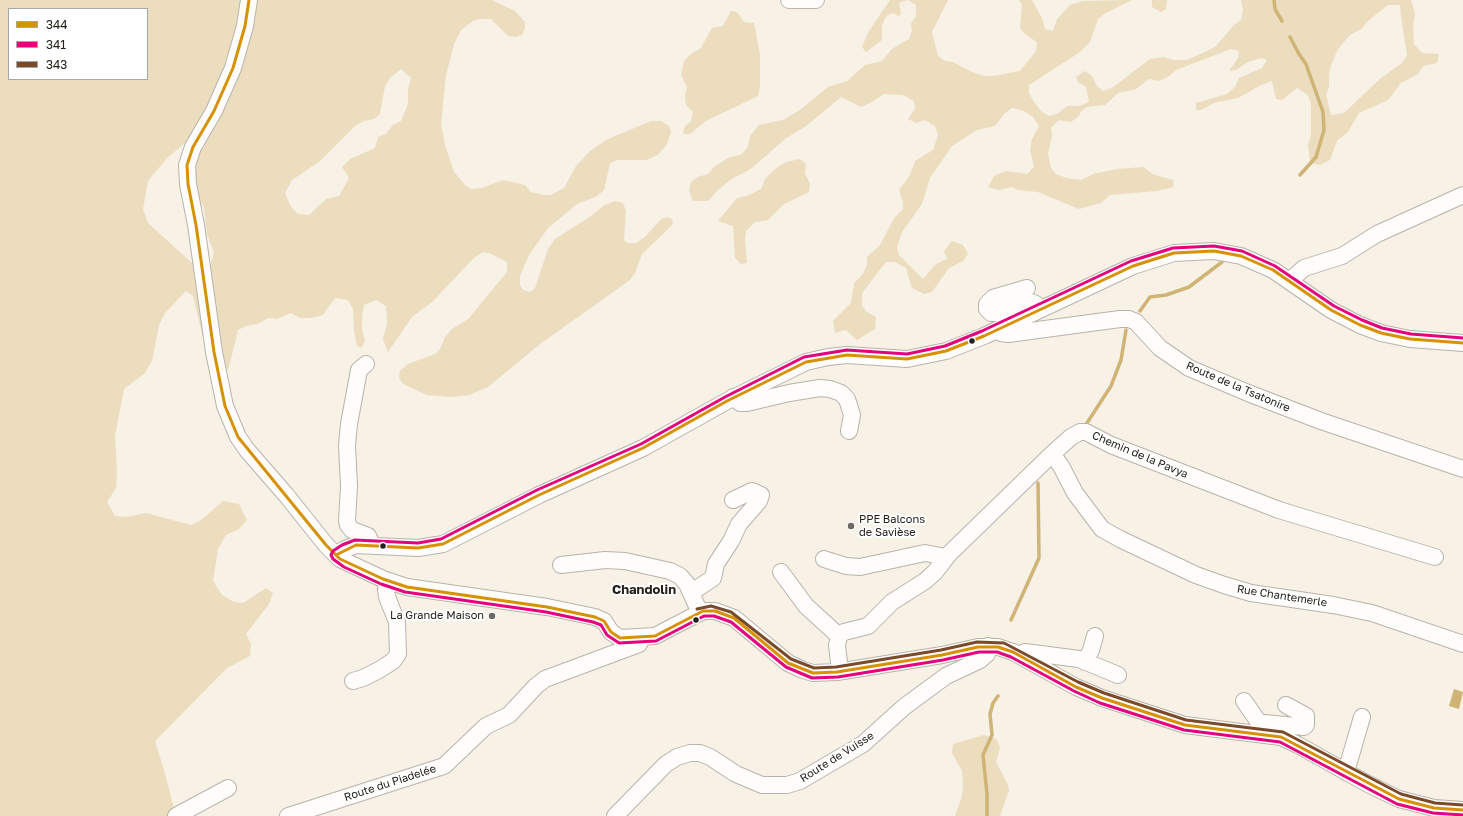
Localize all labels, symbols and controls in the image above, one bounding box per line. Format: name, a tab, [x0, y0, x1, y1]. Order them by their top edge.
legend	[8, 8, 148, 80]
text: 344	[46, 17, 68, 32]
text: 341	[46, 37, 66, 52]
text: 343	[46, 57, 67, 72]
unlabelled marker	[967, 336, 977, 346]
street label: Route de la Tsatonire	[1184, 359, 1292, 415]
street label: Chemin de la Pavya	[1090, 429, 1190, 481]
place label: PPE Balcons de Savièse	[859, 513, 925, 539]
marker: PPE Balcons de Savièse	[846, 521, 856, 531]
unlabelled marker	[378, 541, 388, 551]
district label: Chandolin	[612, 582, 676, 598]
street label: Rue Chantemerle	[1236, 582, 1328, 610]
place label: La Grande Maison	[390, 609, 484, 623]
marker: La Grande Maison	[487, 611, 497, 621]
unlabelled marker	[691, 615, 701, 625]
street label: Route de Vuisse	[798, 729, 876, 785]
street label: Route du Piadelée	[342, 762, 438, 804]

